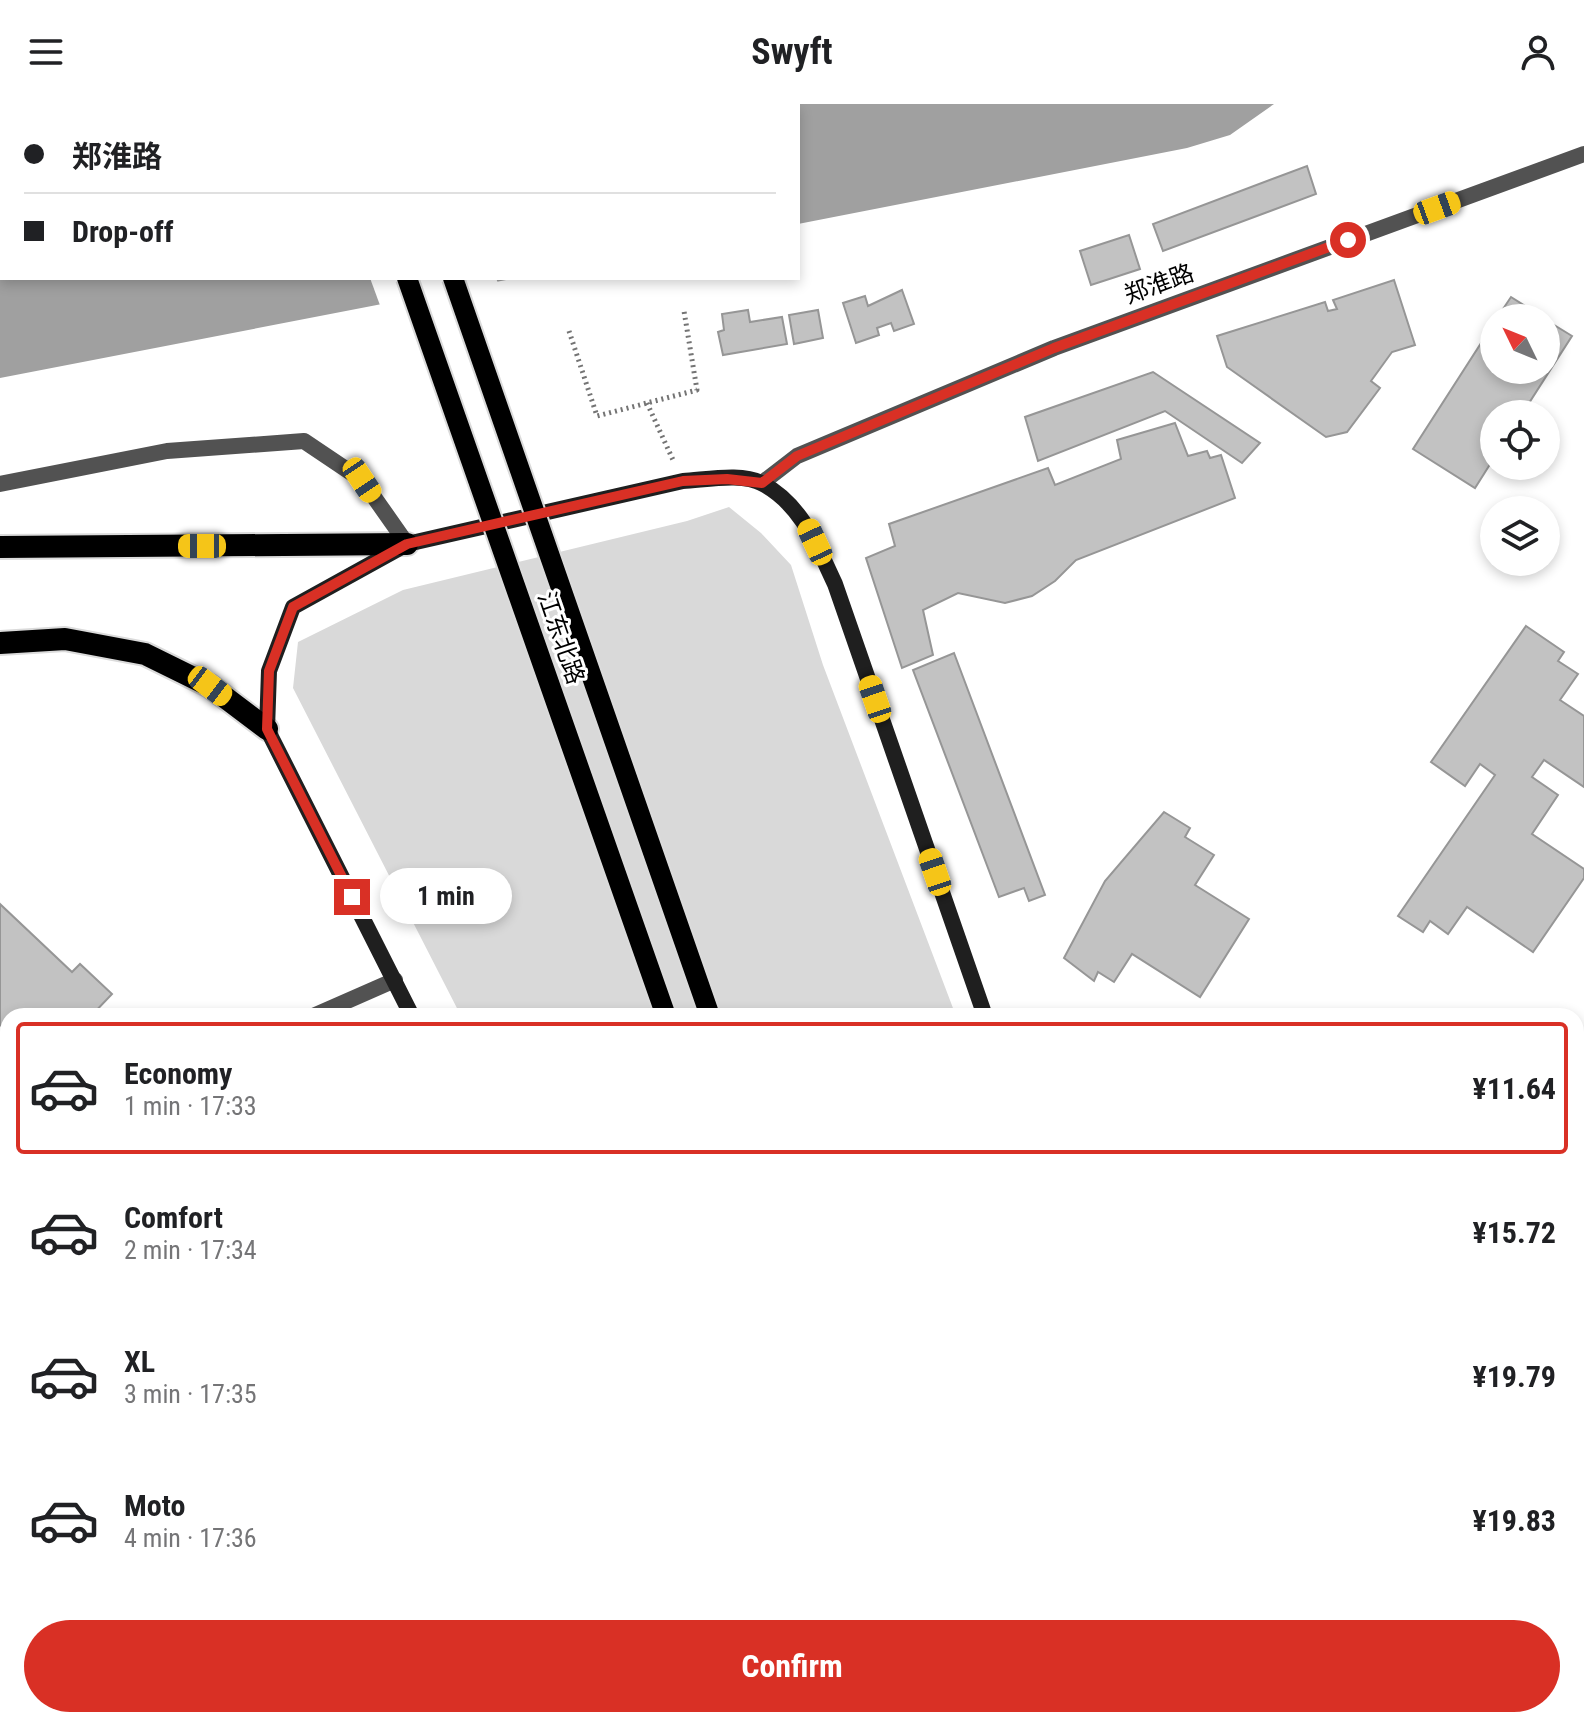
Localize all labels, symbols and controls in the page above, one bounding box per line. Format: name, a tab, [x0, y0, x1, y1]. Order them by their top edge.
icon: menu	[24, 30, 68, 74]
icon: person	[1516, 30, 1560, 74]
text: Swyft	[751, 31, 833, 73]
text: 郑淮路	[72, 139, 162, 174]
car	[1410, 189, 1464, 227]
text: Drop-off	[72, 214, 174, 249]
route start	[1330, 222, 1366, 258]
street label: 郑淮路	[1120, 259, 1198, 309]
north arrow	[1480, 304, 1560, 384]
map controls	[1480, 304, 1560, 576]
button: locate	[1480, 400, 1560, 480]
car	[339, 453, 385, 507]
button: layers	[1480, 496, 1560, 576]
car	[794, 515, 836, 569]
car	[178, 534, 226, 558]
street label: 江东北路	[532, 588, 590, 688]
car	[184, 662, 236, 710]
car	[856, 672, 894, 726]
car	[916, 845, 954, 899]
callout: 1 min	[380, 869, 512, 925]
route end	[334, 879, 370, 915]
text: 1 min	[417, 881, 475, 911]
icon: car	[28, 1052, 100, 1124]
text: Economy	[124, 1056, 232, 1091]
text: ¥11.64	[1472, 1071, 1556, 1106]
text: 1 min · 17:33	[124, 1091, 257, 1121]
icon: car	[28, 1196, 100, 1268]
text: Comfort	[124, 1200, 223, 1235]
text: ¥15.72	[1472, 1215, 1556, 1250]
text: 2 min · 17:34	[124, 1235, 257, 1265]
icon: car	[28, 1340, 100, 1412]
text: XL	[124, 1344, 155, 1379]
text: ¥19.79	[1472, 1359, 1556, 1394]
text: 3 min · 17:35	[124, 1379, 257, 1409]
icon: car	[28, 1484, 100, 1556]
text: Moto	[124, 1488, 185, 1523]
text: ¥19.83	[1472, 1503, 1556, 1538]
text: 4 min · 17:36	[124, 1523, 257, 1553]
button: Confirm	[24, 1620, 1560, 1712]

